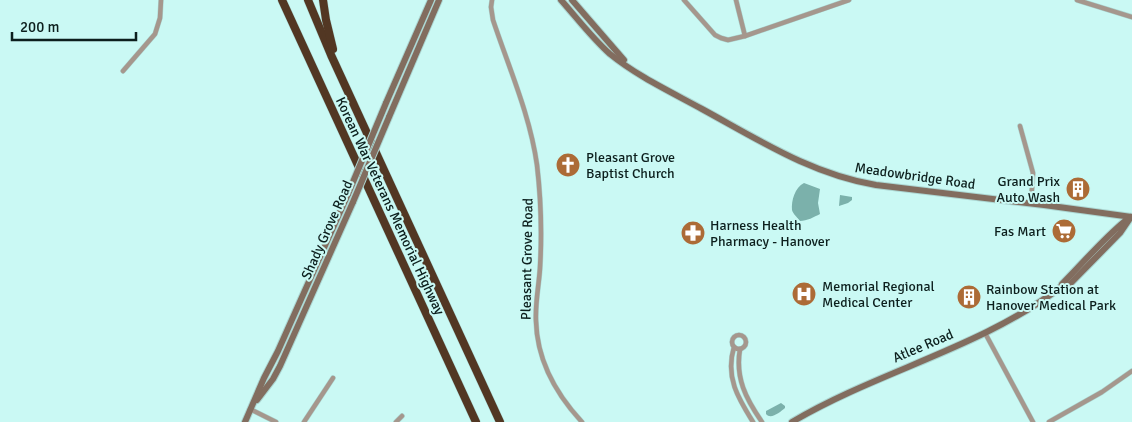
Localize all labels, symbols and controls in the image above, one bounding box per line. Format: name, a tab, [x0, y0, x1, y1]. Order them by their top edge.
scale bar	[12, 10, 136, 42]
text: 200 m	[20, 18, 60, 36]
street label: Korean War Veterans Memorial Highway	[332, 94, 448, 318]
place label: Pleasant Grove Baptist Church	[586, 149, 675, 182]
church icon: Pleasant Grove Baptist Church	[555, 152, 581, 178]
street label: Meadowbridge Road	[854, 159, 976, 193]
place label: Grand Prix Auto Wash	[997, 173, 1061, 206]
building icon: Grand Prix Auto Wash	[1065, 176, 1091, 202]
street label: Shady Grove Road	[298, 178, 356, 282]
street label: Pleasant Grove Road	[517, 198, 537, 320]
place label: Harness Health Pharmacy - Hanover	[710, 217, 831, 250]
supermarket icon: Fas Mart	[1051, 218, 1077, 244]
pharmacy icon: Harness Health Pharmacy - Hanover	[680, 220, 706, 246]
place label: Fas Mart	[994, 223, 1046, 240]
place label: Memorial Regional Medical Center	[822, 278, 935, 311]
hospital icon: Memorial Regional Medical Center	[791, 281, 817, 307]
place label: Rainbow Station at Hanover Medical Park	[986, 281, 1116, 314]
building icon: Rainbow Station at Hanover Medical Park	[956, 284, 982, 310]
street label: Atlee Road	[890, 326, 956, 366]

